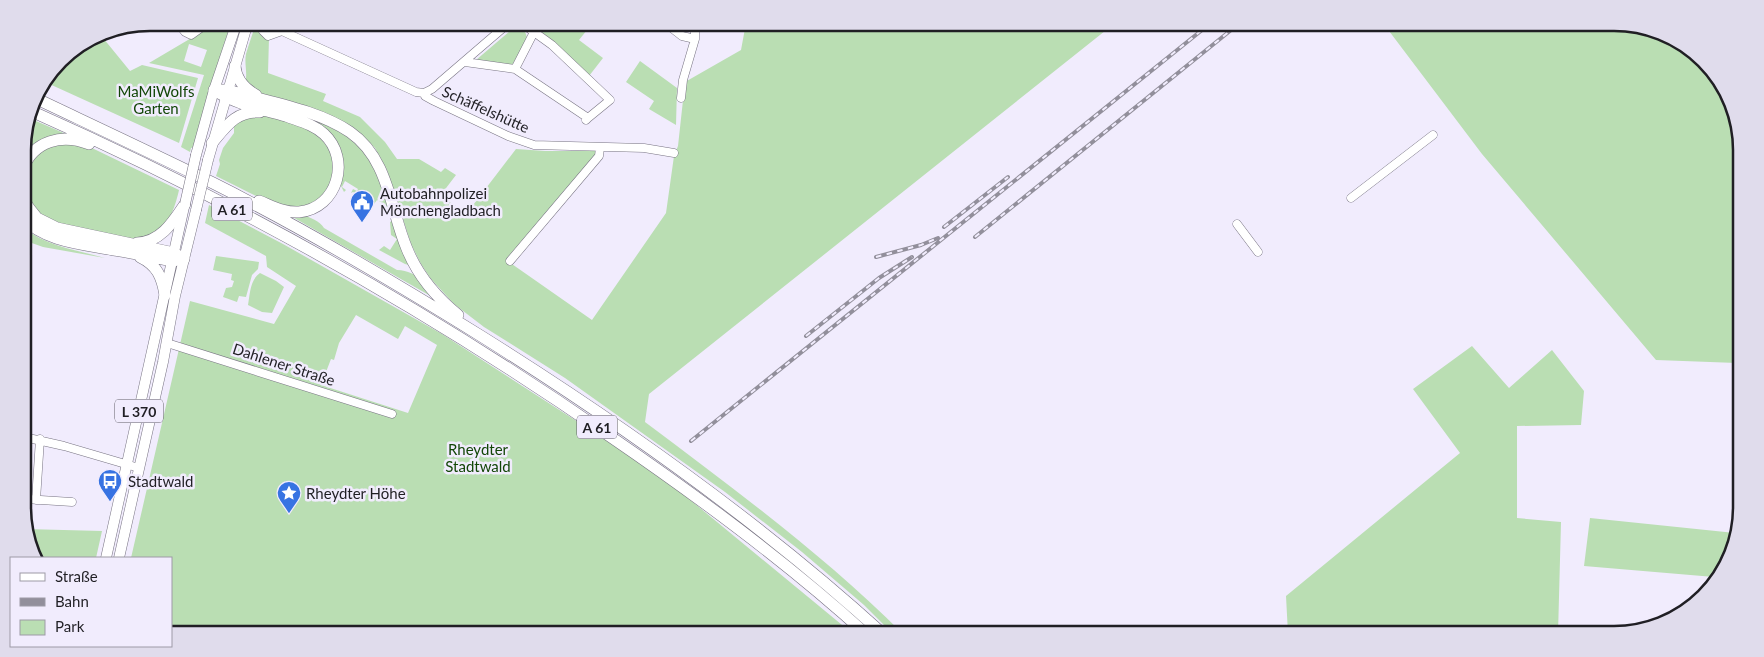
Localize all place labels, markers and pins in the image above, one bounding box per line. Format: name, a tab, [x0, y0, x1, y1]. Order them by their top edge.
place label: Autobahnpolizei Mönchengladbach	[380, 184, 501, 219]
public building icon: Autobahnpolizei Mönchengladbach	[349, 189, 375, 223]
bus stop icon: Stadtwald	[97, 468, 123, 502]
place label: Stadtwald	[128, 472, 194, 490]
place icon: Rheydter Höhe	[276, 480, 302, 514]
place label: Rheydter Höhe	[306, 484, 406, 502]

